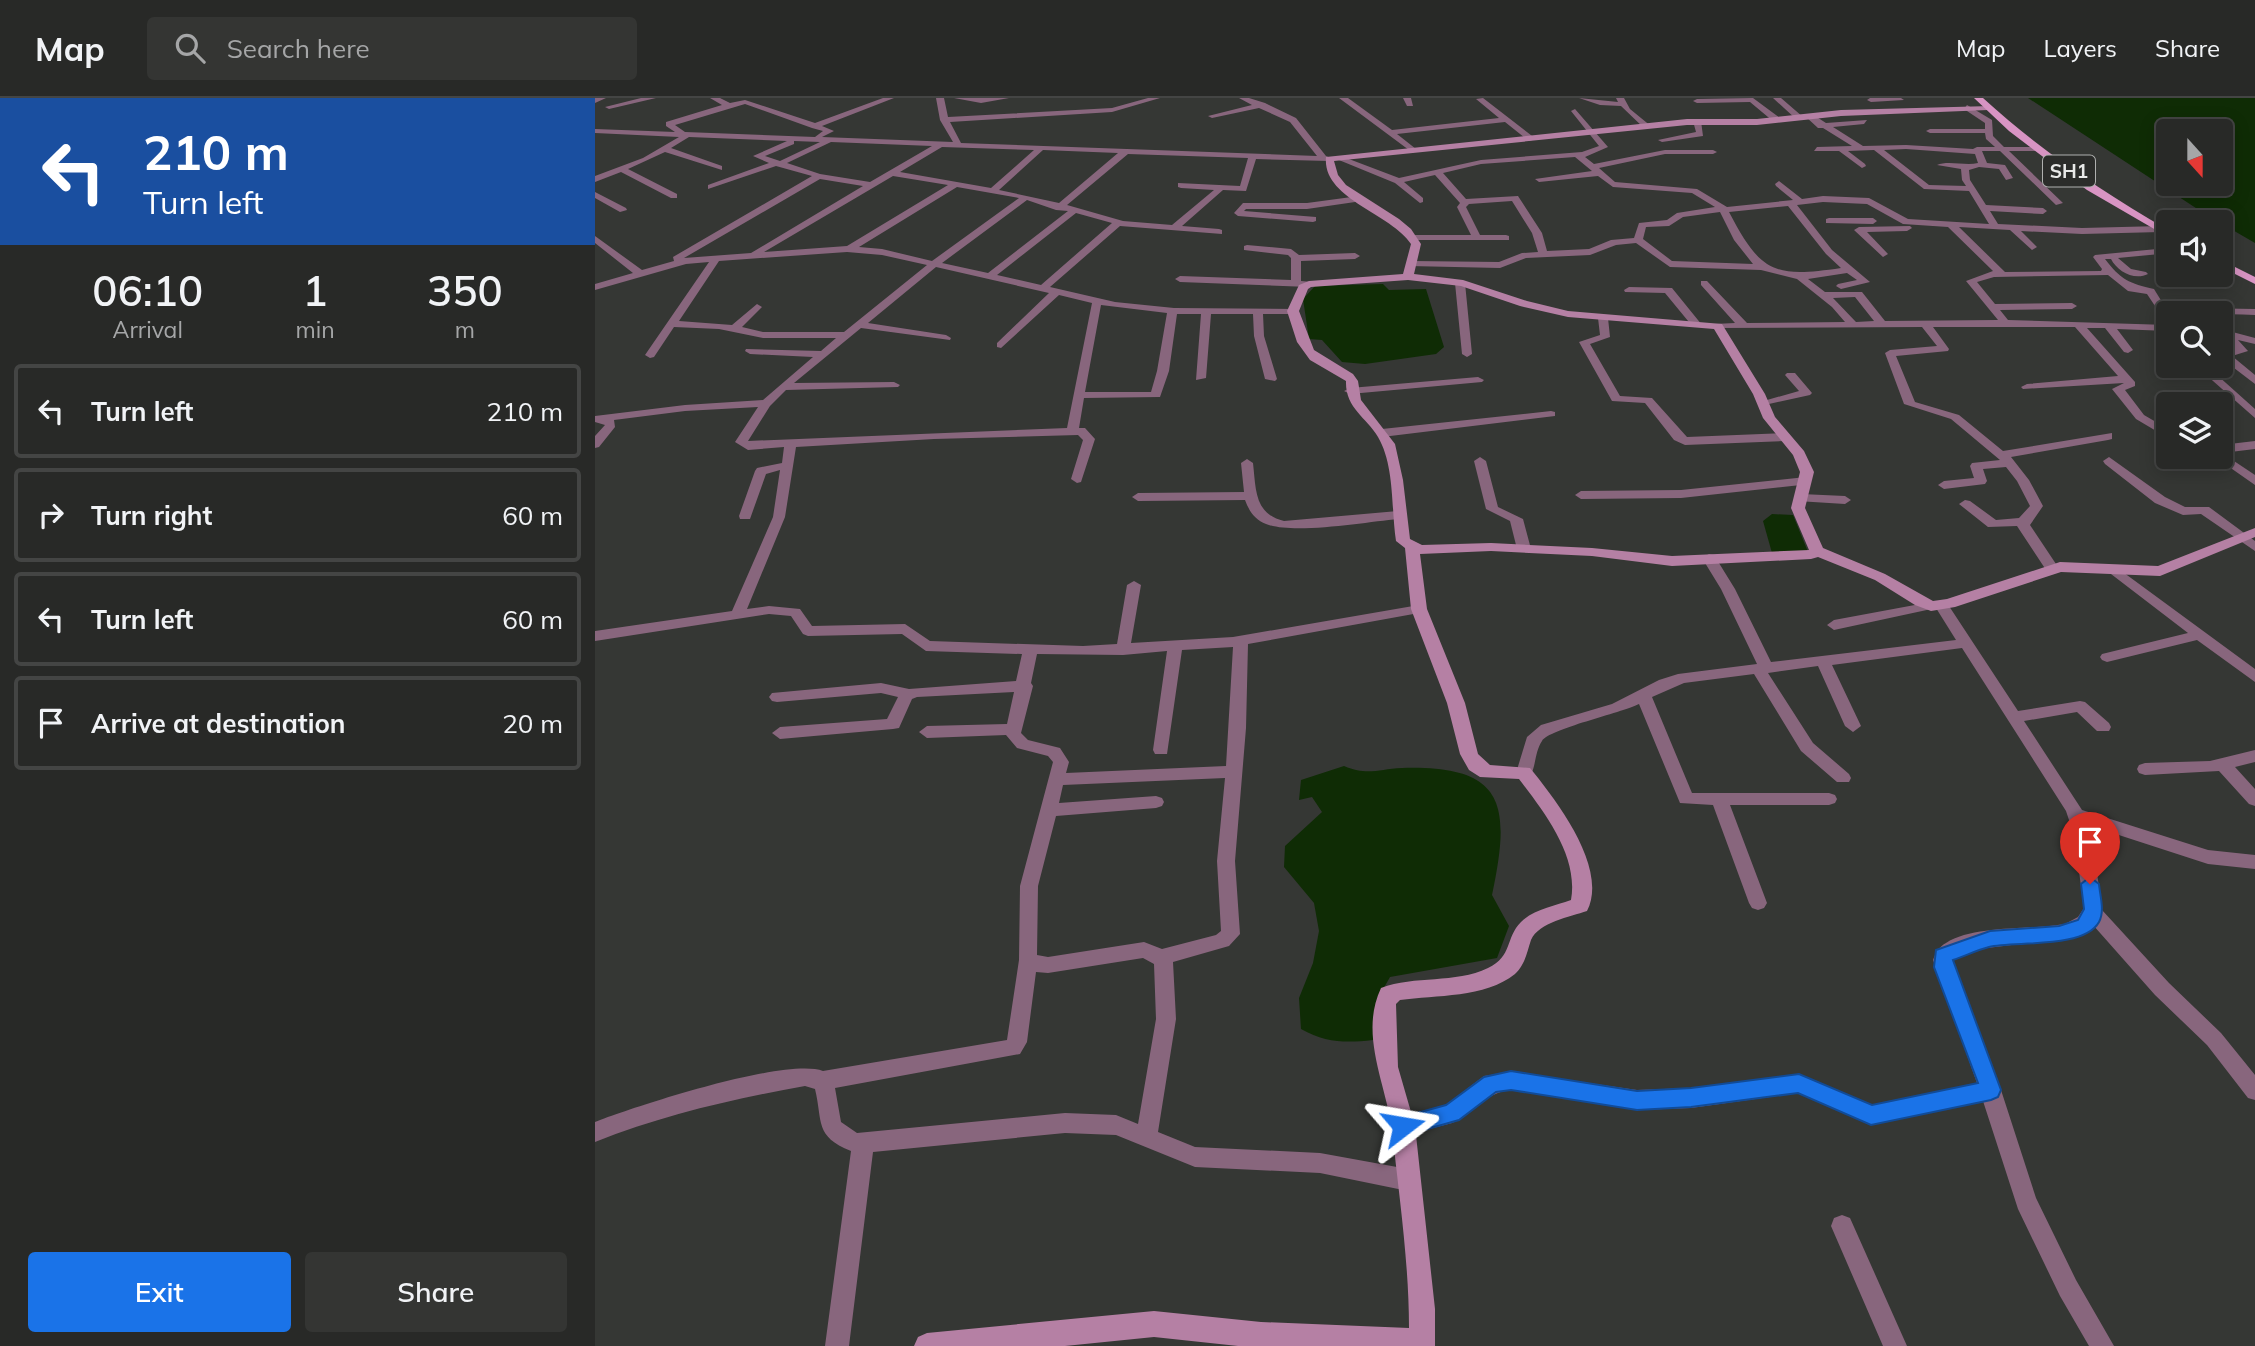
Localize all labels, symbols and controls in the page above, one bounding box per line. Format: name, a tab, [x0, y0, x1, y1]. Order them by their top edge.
search box	[147, 17, 637, 80]
text: Map	[35, 28, 105, 69]
icon: search	[171, 29, 209, 67]
text: Search here	[227, 32, 370, 65]
text: Map	[1956, 33, 2005, 63]
text: Layers	[2043, 33, 2117, 63]
text: Share	[2155, 33, 2220, 63]
north arrow	[2156, 119, 2233, 196]
map controls	[2156, 119, 2233, 469]
text: 210 m	[143, 121, 289, 182]
icon: left	[28, 126, 119, 217]
road number: SH1	[2043, 156, 2095, 186]
text: Turn left	[143, 182, 263, 222]
button: sound	[2156, 210, 2233, 287]
text: 06:10	[92, 264, 203, 317]
text: 1	[302, 264, 328, 317]
text: 350	[427, 264, 503, 317]
button: search	[2156, 301, 2233, 378]
text: Arrival	[113, 315, 183, 344]
text: min	[295, 315, 335, 344]
text: m	[455, 315, 475, 344]
icon: left	[32, 392, 70, 430]
button: layers	[2156, 392, 2233, 469]
text: Turn left	[91, 395, 193, 428]
text: 210 m	[487, 395, 563, 428]
icon: right	[32, 496, 70, 534]
text: Turn right	[91, 499, 212, 532]
text: 60 m	[502, 499, 563, 532]
icon: left	[32, 600, 70, 638]
text: Turn left	[91, 603, 193, 636]
text: 60 m	[502, 603, 563, 636]
icon: arrive	[32, 704, 70, 742]
text: Arrive at destination	[91, 707, 346, 740]
text: 20 m	[502, 707, 563, 740]
pin	[2060, 812, 2120, 884]
icon: arrive	[2071, 823, 2109, 861]
position arrow	[1366, 1089, 1440, 1163]
button: Exit	[28, 1252, 291, 1332]
button: Share	[305, 1252, 567, 1332]

